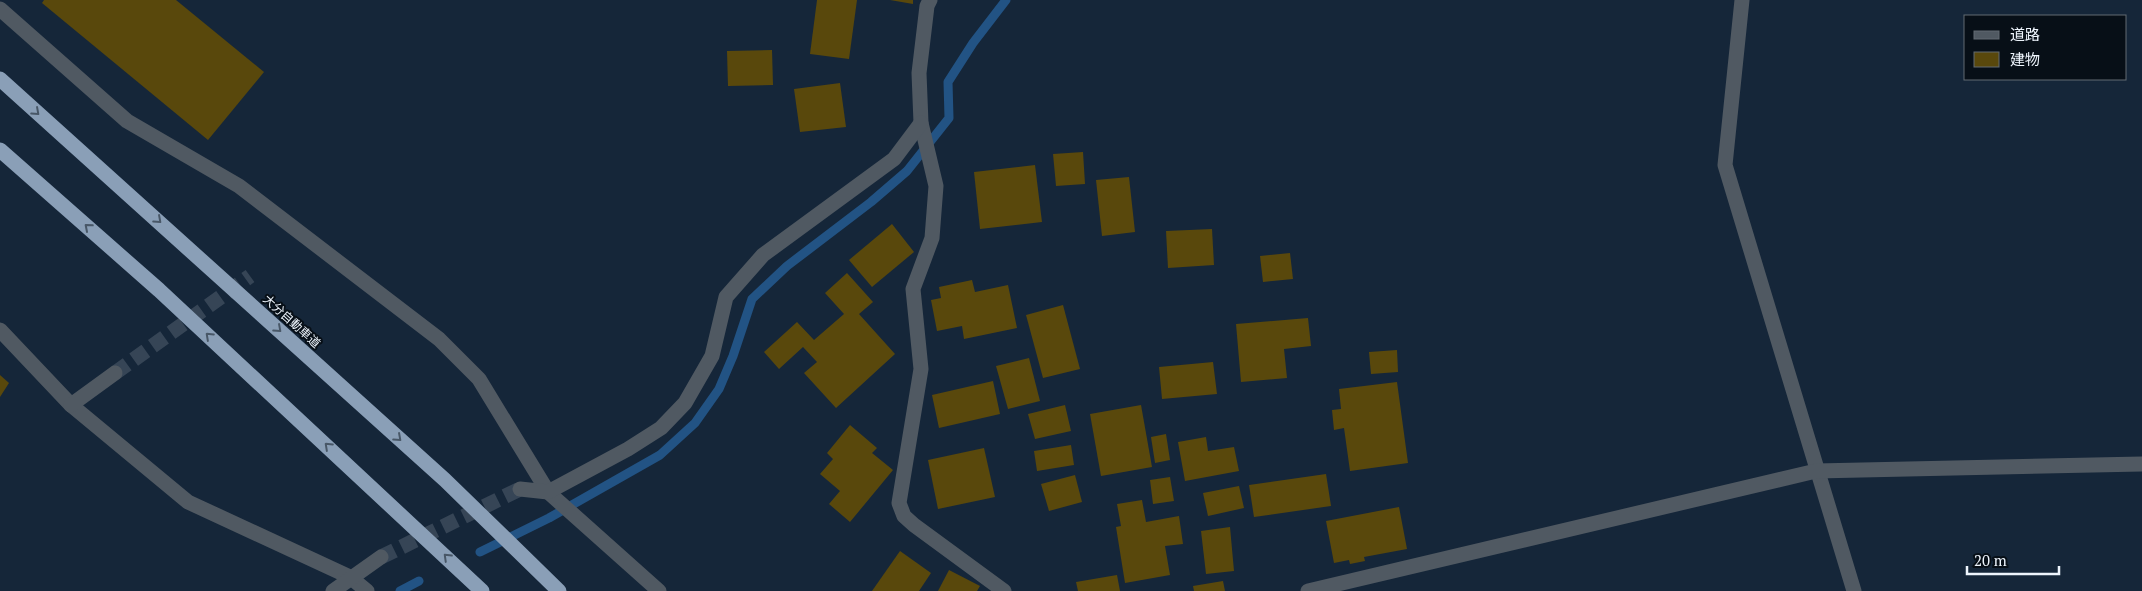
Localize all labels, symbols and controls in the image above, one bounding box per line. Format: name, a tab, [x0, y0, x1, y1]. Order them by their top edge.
legend	[1964, 15, 2127, 80]
text: 道路	[2010, 24, 2040, 44]
text: 建物	[2010, 49, 2040, 69]
one-way arrow	[31, 106, 40, 115]
one-way arrow	[152, 214, 161, 223]
one-way arrow	[84, 224, 93, 233]
street label: 大分自動車道	[260, 291, 324, 351]
one-way arrow	[273, 323, 282, 332]
one-way arrow	[205, 333, 214, 342]
one-way arrow	[393, 432, 402, 441]
one-way arrow	[325, 443, 334, 452]
scale bar	[1967, 544, 2060, 576]
text: 20 m	[1974, 550, 2007, 570]
one-way arrow	[443, 554, 452, 563]

